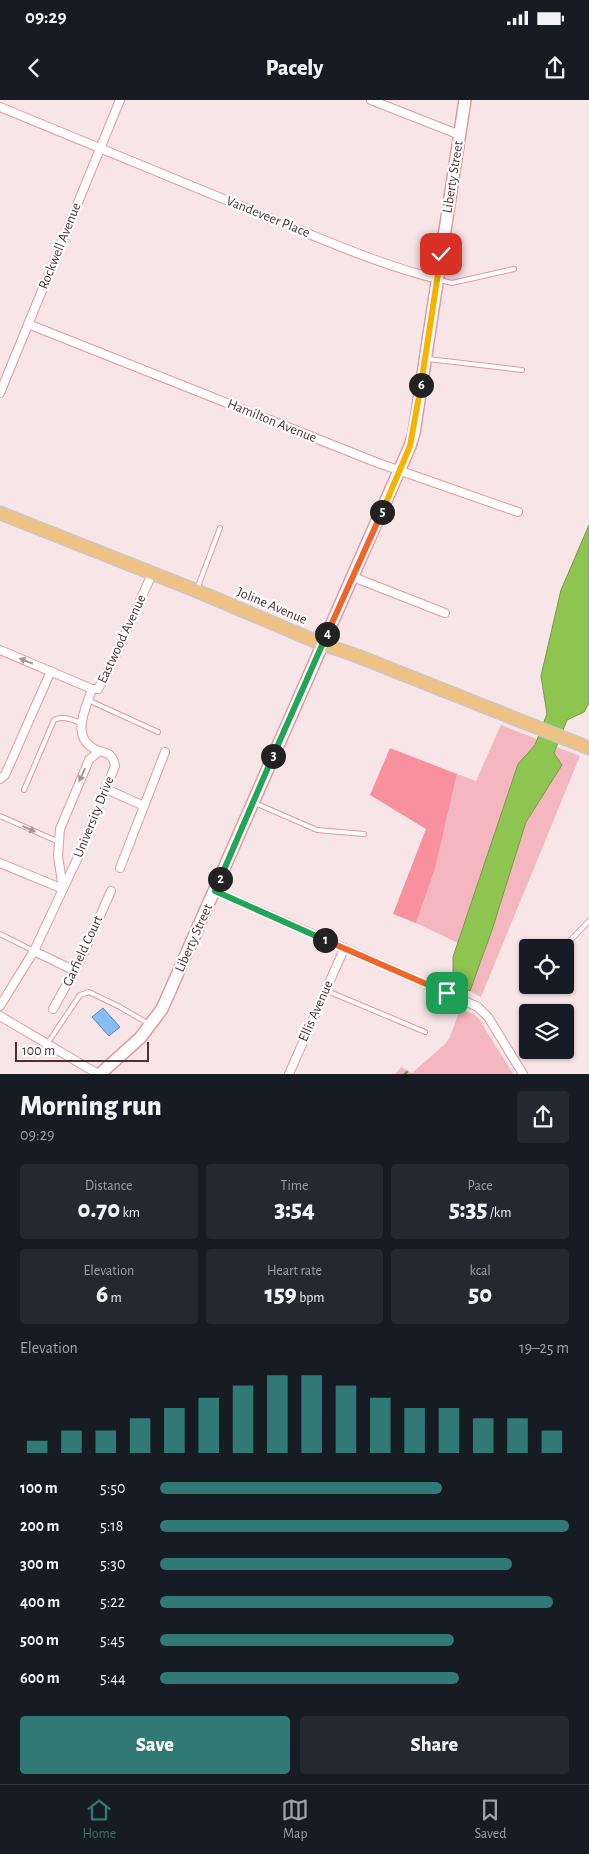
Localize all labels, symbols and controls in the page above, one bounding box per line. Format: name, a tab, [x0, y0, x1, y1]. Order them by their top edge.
text: 09:29	[25, 8, 67, 27]
icon: back	[20, 54, 48, 82]
icon: share	[541, 54, 569, 82]
text: Pacely	[266, 57, 323, 79]
street label: Liberty Street	[440, 139, 466, 214]
street label: Vandeveer Place	[224, 194, 312, 240]
street label: Rockwell Avenue	[36, 201, 84, 291]
pin	[420, 233, 462, 275]
icon: check	[427, 240, 455, 268]
pin: 6	[408, 372, 434, 398]
text: 6	[418, 378, 425, 392]
street label: Hamilton Avenue	[225, 397, 319, 445]
pin: 5	[370, 500, 394, 524]
text: 5	[379, 505, 386, 519]
street label: Joline Avenue	[235, 585, 309, 627]
street label: Eastwood Avenue	[95, 593, 149, 685]
pin: 4	[314, 622, 340, 646]
text: 4	[324, 627, 331, 641]
one-way arrow	[18, 657, 33, 665]
pin: 3	[260, 744, 286, 768]
text: 3	[270, 749, 277, 763]
one-way arrow	[78, 768, 86, 782]
street label: University Drive	[71, 774, 117, 860]
one-way arrow	[22, 825, 36, 833]
pin: 2	[208, 866, 232, 892]
text: 2	[217, 872, 224, 886]
street label: Liberty Street	[173, 901, 215, 974]
street label: Garfield Court	[61, 913, 106, 988]
pin: 1	[312, 928, 338, 952]
text: 1	[323, 933, 328, 947]
map controls	[519, 939, 574, 1059]
button: locate	[519, 939, 574, 994]
pin	[426, 972, 468, 1014]
street label: Ellis Avenue	[296, 978, 336, 1044]
icon: arrive	[433, 979, 461, 1007]
button: layers	[519, 1004, 574, 1059]
scale bar	[15, 1039, 149, 1062]
text: 100 m	[22, 1044, 55, 1058]
button: share	[517, 1091, 569, 1143]
text: Morning run	[20, 1093, 162, 1121]
text: 09:29	[20, 1127, 54, 1143]
text: Distance	[85, 1179, 133, 1193]
text: Time	[281, 1179, 308, 1193]
text: Pace	[468, 1179, 493, 1193]
text: 0.70	[78, 1197, 120, 1222]
text: 3:54	[274, 1197, 315, 1222]
text: 5:35	[449, 1197, 488, 1222]
text: km	[120, 1206, 140, 1220]
text: /km	[488, 1206, 511, 1220]
text: Elevation	[84, 1264, 134, 1278]
text: Heart rate	[267, 1264, 322, 1278]
text: kcal	[469, 1264, 491, 1278]
text: 6	[96, 1282, 108, 1307]
text: 159	[264, 1282, 297, 1307]
text: 50	[468, 1282, 492, 1307]
text: m	[108, 1291, 122, 1305]
text: bpm	[297, 1291, 325, 1305]
text: Elevation	[20, 1340, 78, 1356]
text: 19–25 m	[519, 1340, 569, 1356]
text: 100 m	[20, 1480, 58, 1496]
text: 5:50	[100, 1480, 126, 1496]
text: 200 m	[20, 1518, 60, 1534]
text: 5:18	[100, 1518, 123, 1534]
text: 300 m	[20, 1556, 59, 1572]
text: 5:30	[100, 1556, 125, 1572]
text: 400 m	[20, 1594, 60, 1610]
text: 5:22	[100, 1594, 125, 1610]
text: 500 m	[20, 1632, 59, 1648]
text: 5:45	[100, 1632, 125, 1648]
text: 600 m	[20, 1670, 60, 1686]
text: 5:44	[100, 1670, 126, 1686]
button: Save	[20, 1716, 290, 1774]
button: Share	[300, 1716, 569, 1774]
tab: Home	[83, 1796, 116, 1843]
tab: Map	[281, 1796, 309, 1843]
tab: Saved	[474, 1796, 506, 1843]

